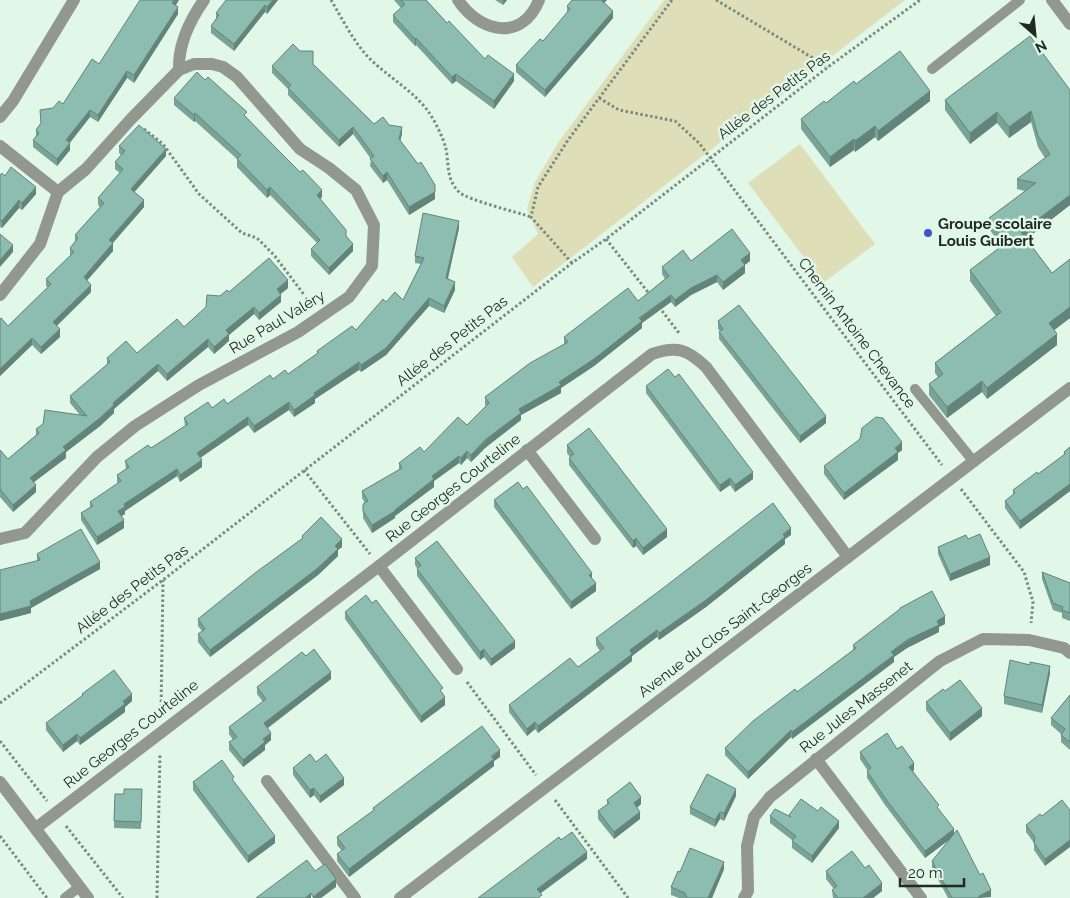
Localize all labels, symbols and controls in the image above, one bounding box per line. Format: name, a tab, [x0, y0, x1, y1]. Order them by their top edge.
north arrow	[1010, 10, 1060, 60]
text: N	[1033, 37, 1049, 56]
street label: Allée des Petits Pas	[714, 47, 834, 143]
place label: Groupe scolaire Louis Guibert	[938, 215, 1052, 250]
marker: Groupe scolaire Louis Guibert	[922, 227, 934, 239]
street label: Chemin Antoine Chevance	[795, 254, 920, 412]
street label: Rue Paul Valéry	[226, 286, 328, 358]
street label: Allée des Petits Pas	[393, 292, 511, 390]
street label: Rue Georges Courteline	[382, 430, 524, 546]
street label: Allée des Petits Pas	[72, 541, 192, 637]
street label: Avenue du Clos Saint-Georges	[635, 559, 815, 701]
street label: Rue Jules Massenet	[796, 657, 916, 757]
street label: Rue Georges Courteline	[60, 676, 202, 792]
scale bar	[900, 856, 964, 888]
text: 20 m	[908, 864, 943, 882]

